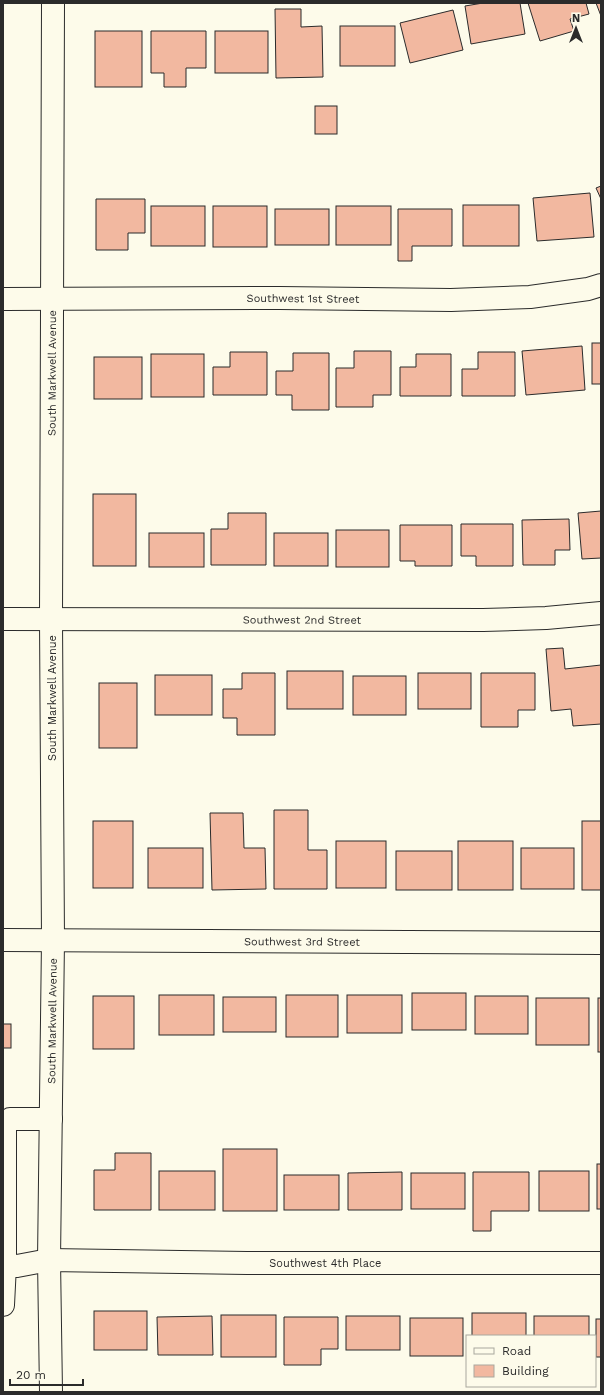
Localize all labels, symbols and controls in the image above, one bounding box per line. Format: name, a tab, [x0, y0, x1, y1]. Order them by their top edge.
north arrow	[556, 8, 596, 48]
text: N	[572, 12, 580, 25]
street label: Southwest 1st Street	[247, 292, 360, 306]
street label: South Markwell Avenue	[46, 310, 59, 436]
street label: Southwest 2nd Street	[243, 613, 362, 627]
street label: South Markwell Avenue	[46, 635, 59, 761]
street label: Southwest 3rd Street	[244, 935, 360, 949]
street label: South Markwell Avenue	[45, 958, 60, 1084]
street label: Southwest 4th Place	[269, 1257, 381, 1270]
legend	[466, 1335, 596, 1387]
text: Road	[502, 1344, 531, 1358]
scale bar	[10, 1361, 83, 1387]
text: Building	[502, 1364, 549, 1378]
text: 20 m	[16, 1368, 46, 1382]

